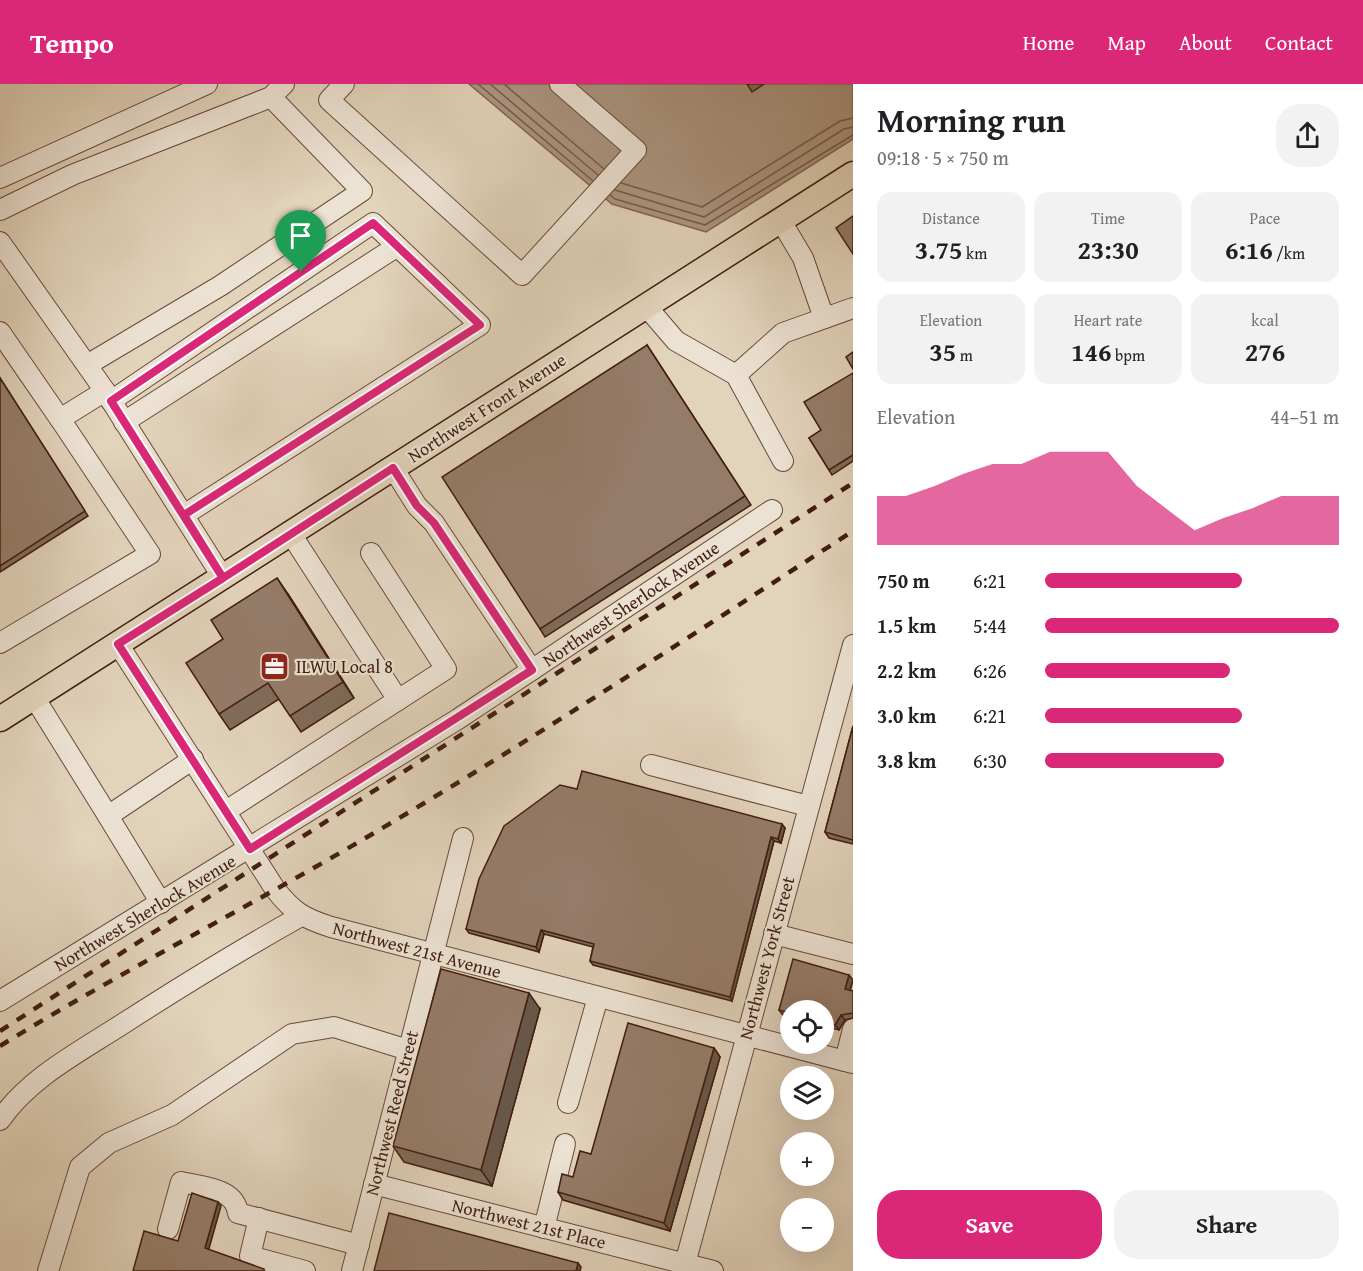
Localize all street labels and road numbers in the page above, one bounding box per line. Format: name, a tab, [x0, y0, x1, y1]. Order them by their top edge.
street label: Northwest Front Avenue	[402, 346, 571, 469]
street label: Northwest Sherlock Avenue	[537, 534, 725, 673]
street label: Northwest Sherlock Avenue	[49, 847, 241, 978]
street label: Northwest York Street	[732, 873, 801, 1043]
street label: Northwest 21st Avenue	[330, 914, 504, 985]
street label: Northwest Reed Street	[358, 1027, 425, 1198]
street label: Northwest 21st Place	[449, 1191, 609, 1256]

